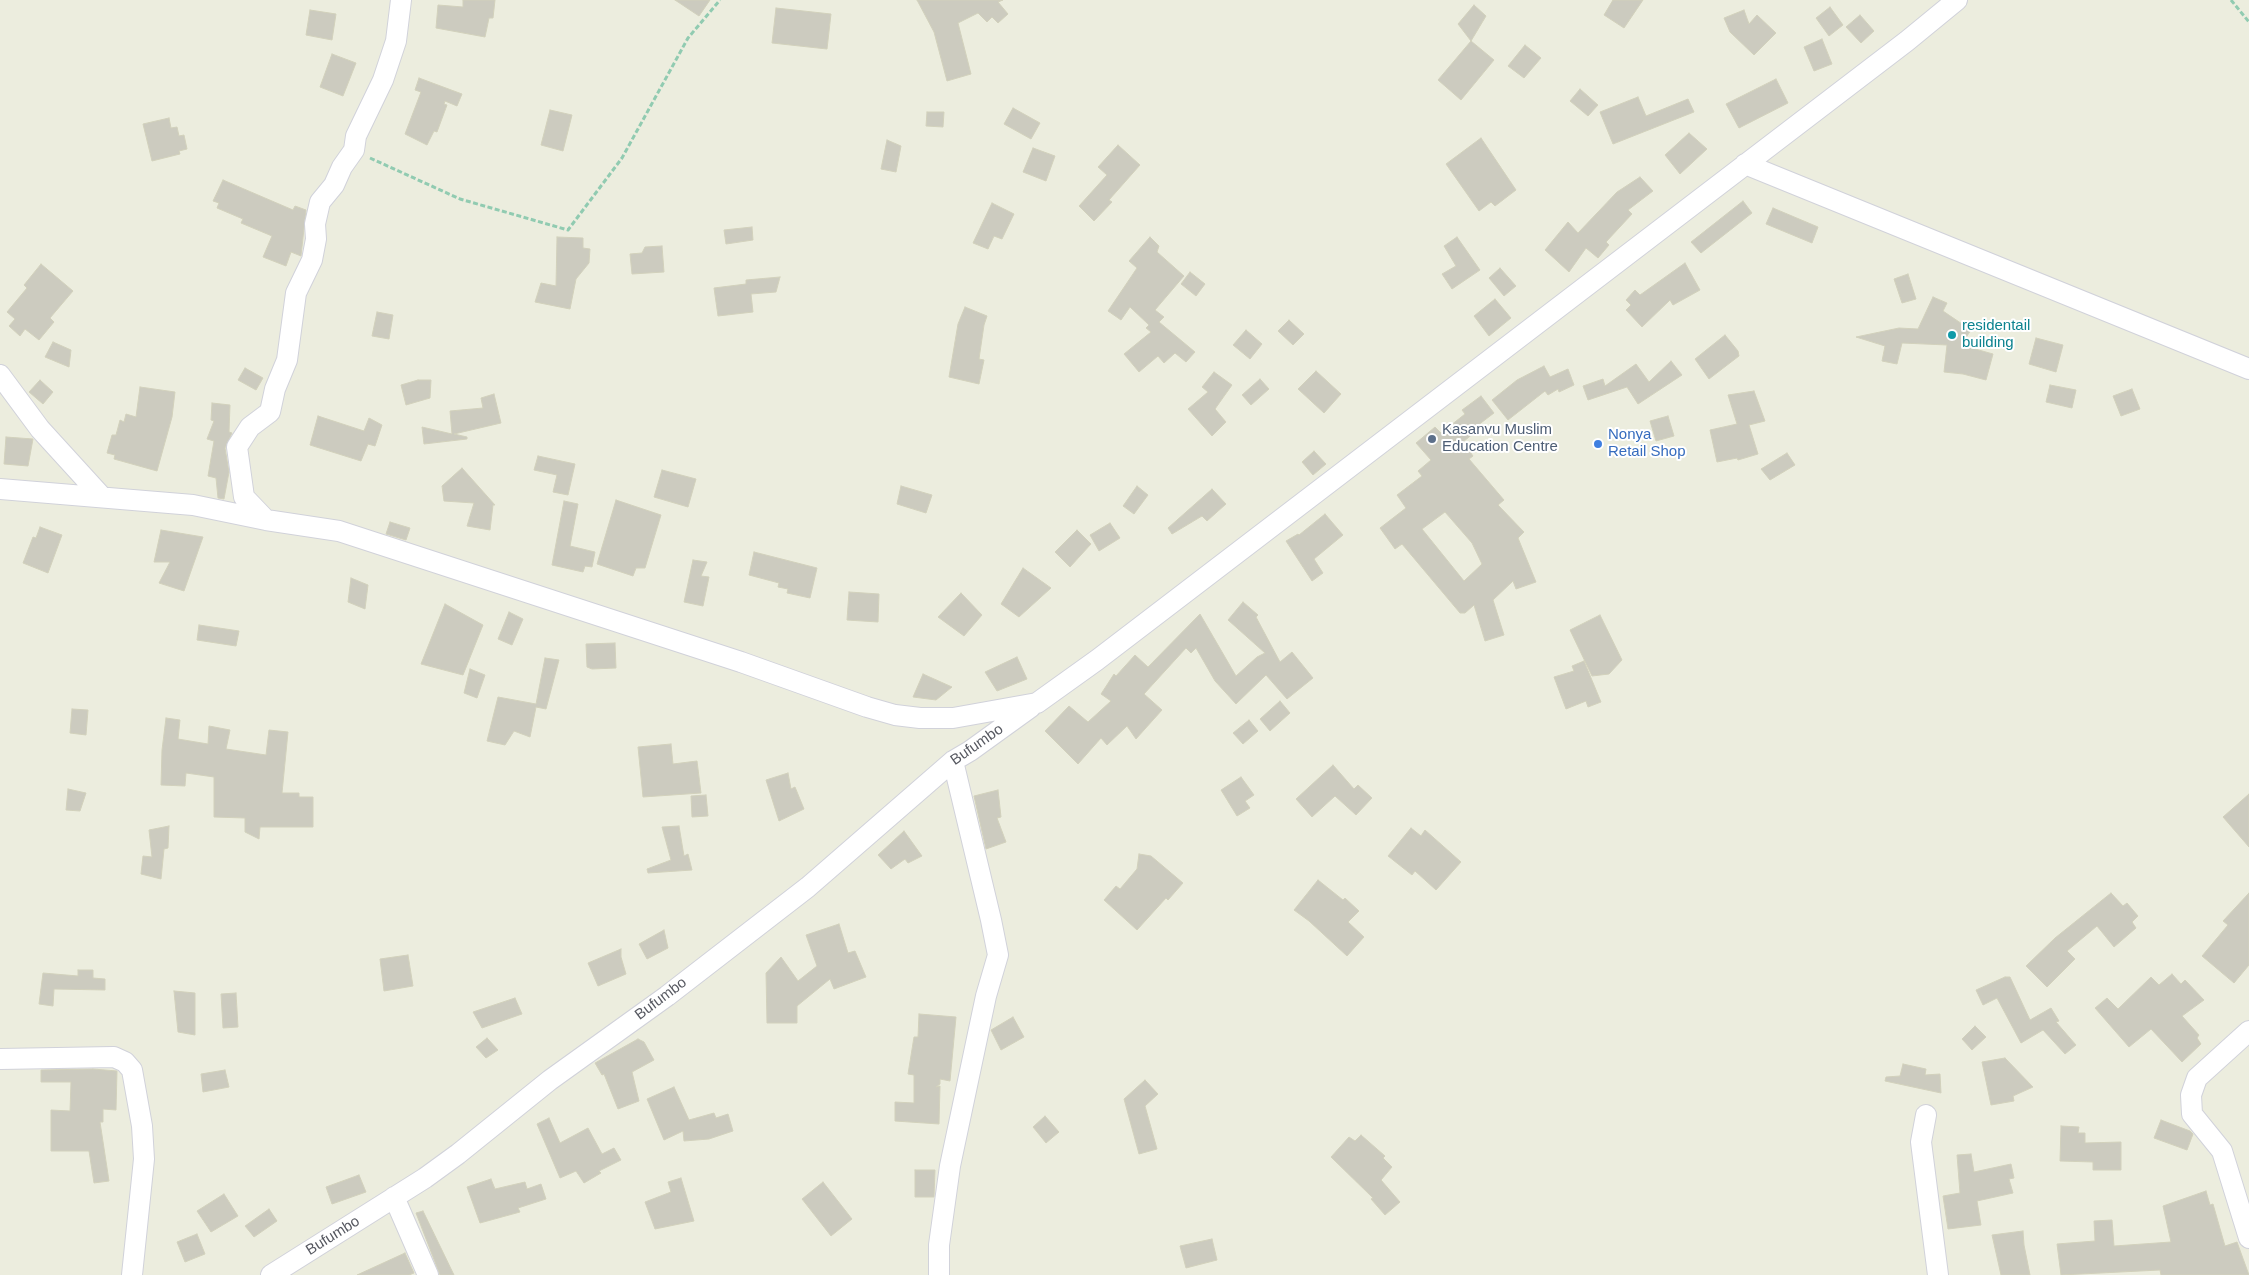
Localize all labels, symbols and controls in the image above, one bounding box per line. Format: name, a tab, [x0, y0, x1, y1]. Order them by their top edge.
place label: residentail building	[1962, 317, 2030, 352]
marker: residentail building	[1946, 329, 1958, 341]
place label: Kasanvu Muslim Education Centre	[1442, 421, 1558, 456]
place label: Nonya Retail Shop	[1608, 426, 1686, 461]
marker: Kasanvu Muslim Education Centre	[1426, 433, 1438, 445]
marker: Nonya Retail Shop	[1592, 438, 1604, 450]
street label: Bufumbo	[947, 720, 1007, 770]
street label: Bufumbo	[632, 974, 690, 1024]
street label: Bufumbo	[303, 1212, 363, 1260]

